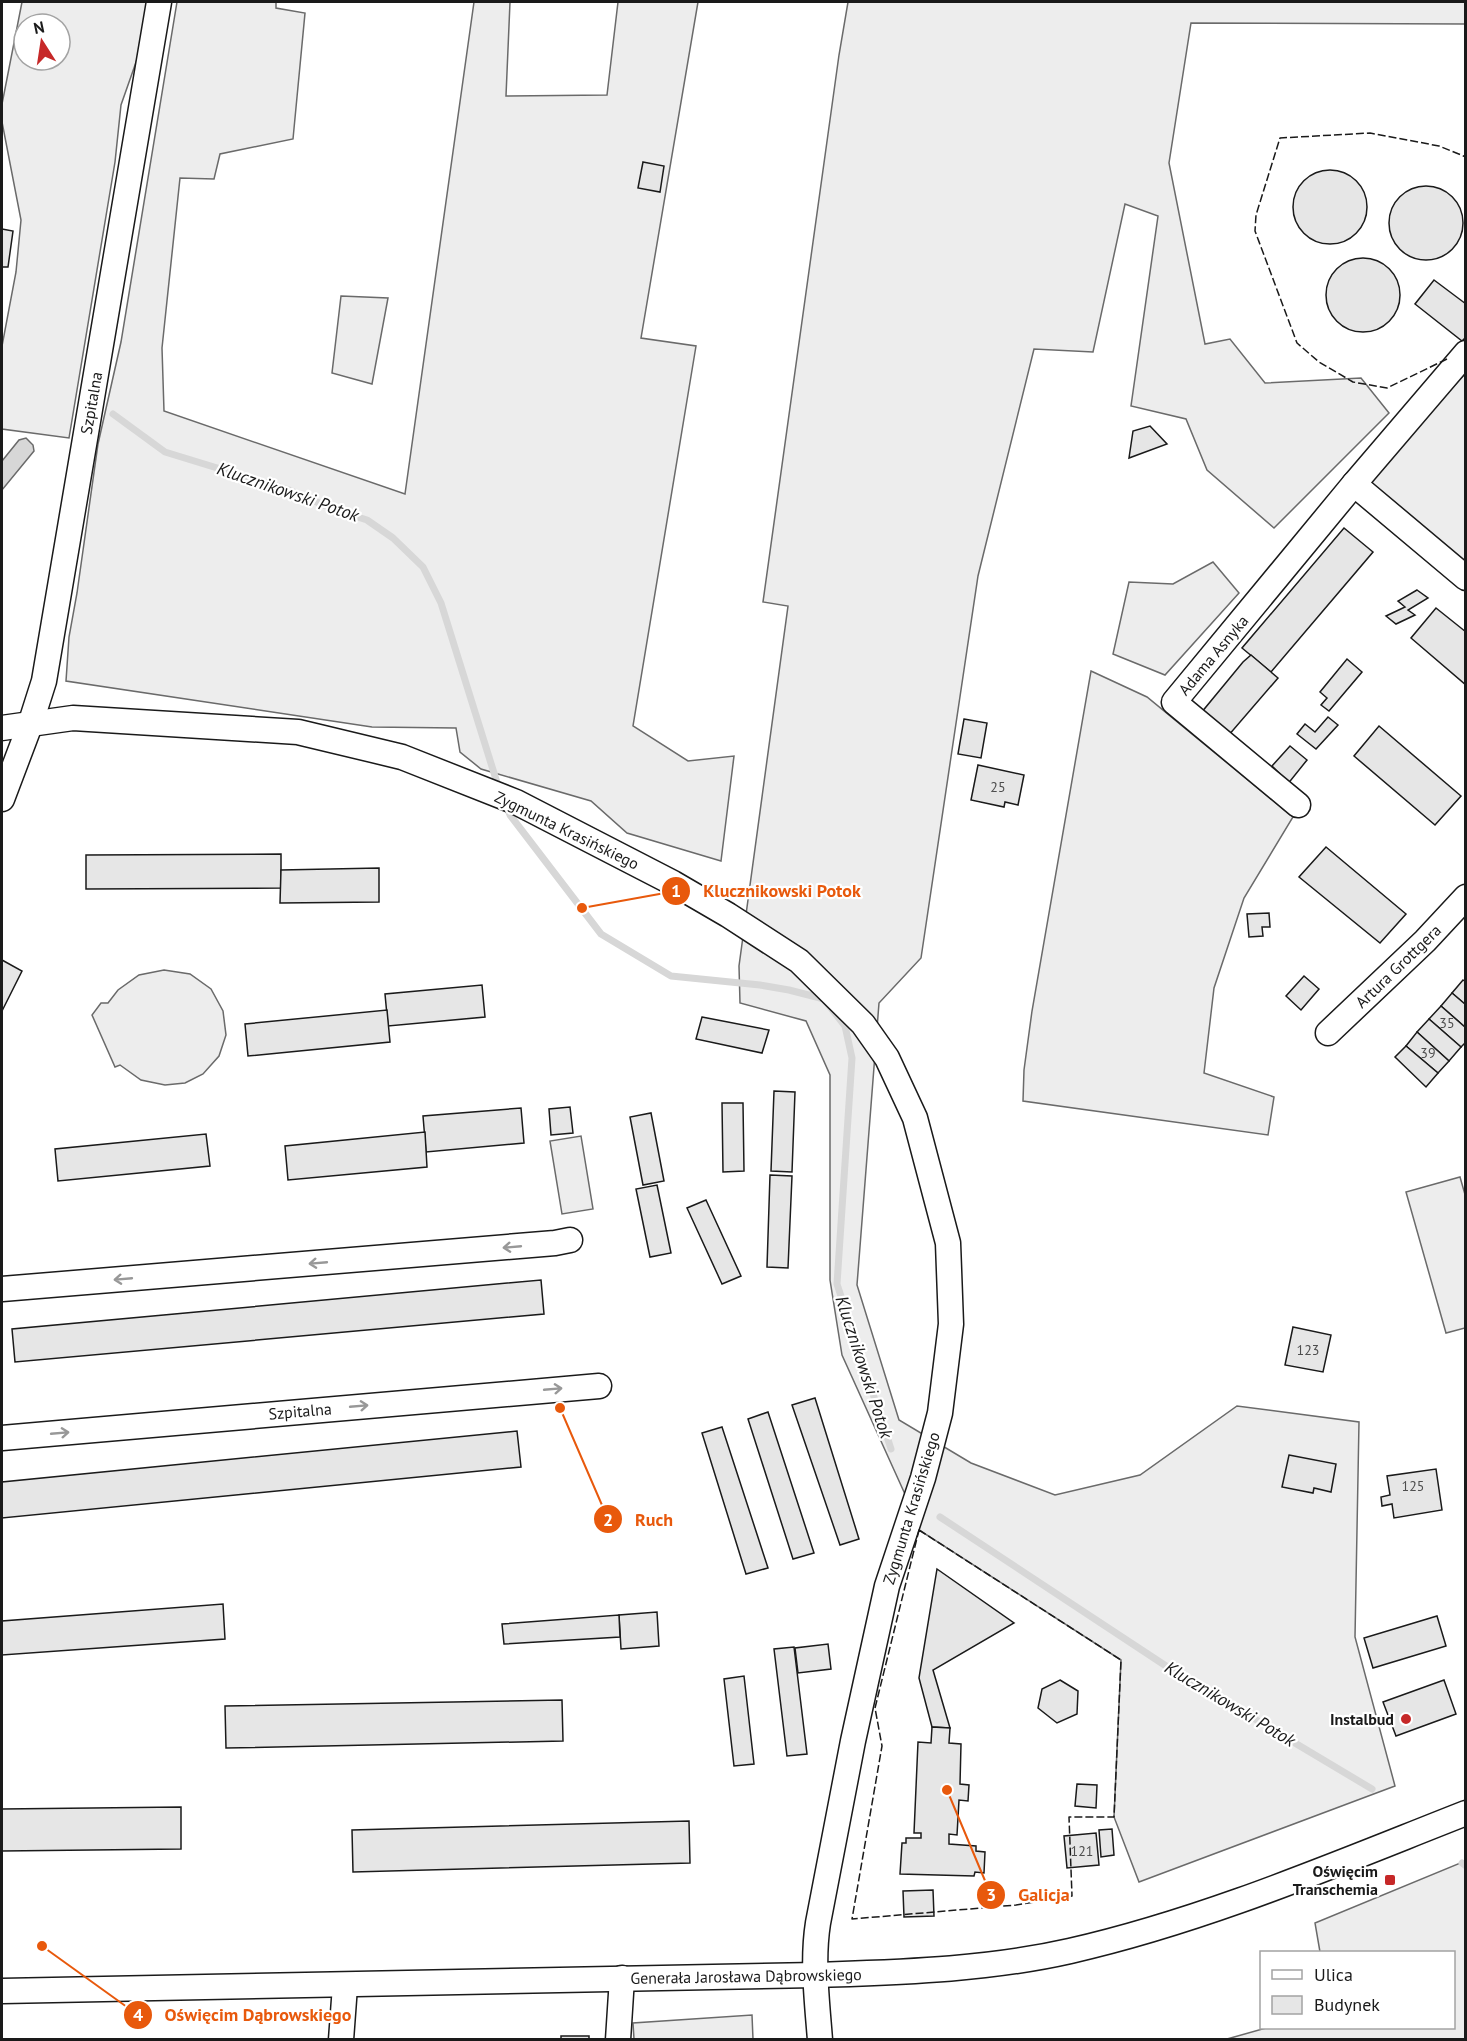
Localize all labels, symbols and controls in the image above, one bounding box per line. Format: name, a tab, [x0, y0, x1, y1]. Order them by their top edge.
north arrow	[12, 12, 72, 72]
text: N	[32, 16, 46, 38]
street label: Szpitalna	[76, 370, 106, 436]
water label: Klucznikowski Potok	[214, 456, 363, 527]
street label: Adama Asnyka	[1174, 611, 1252, 699]
house number: 25	[990, 778, 1006, 796]
street label: Zygmunta Krasińskiego	[491, 786, 643, 874]
callout: Klucznikowski Potok	[661, 873, 873, 909]
text: 1	[671, 879, 681, 902]
text: Klucznikowski Potok	[703, 879, 861, 902]
street label: Artura Grottgera	[1351, 920, 1445, 1012]
house number: 35	[1439, 1014, 1455, 1032]
house number: 39	[1420, 1044, 1436, 1062]
one-way arrow	[503, 1242, 522, 1253]
one-way arrow	[308, 1258, 328, 1269]
one-way arrow	[114, 1274, 134, 1285]
water label: Klucznikowski Potok	[831, 1293, 899, 1442]
house number: 123	[1297, 1341, 1319, 1359]
one-way arrow	[542, 1383, 562, 1394]
street label: Szpitalna	[268, 1398, 332, 1424]
one-way arrow	[348, 1400, 368, 1411]
one-way arrow	[49, 1427, 69, 1438]
street label: Zygmunta Krasińskiego	[878, 1429, 944, 1587]
house number: 125	[1402, 1477, 1424, 1495]
callout: Ruch	[593, 1501, 685, 1537]
text: 2	[603, 1508, 613, 1531]
text: Ruch	[635, 1508, 673, 1531]
water label: Klucznikowski Potok	[1161, 1655, 1301, 1752]
place label: Instalbud	[1330, 1709, 1394, 1729]
marker: Instalbud	[1399, 1712, 1413, 1726]
house number: 121	[1071, 1842, 1093, 1860]
place label: Oświęcim Transchemia	[1293, 1861, 1378, 1899]
marker: Oświęcim Transchemia	[1383, 1873, 1397, 1887]
callout: Galicja	[976, 1877, 1082, 1913]
text: 3	[986, 1883, 996, 1906]
text: Galicja	[1018, 1883, 1070, 1906]
legend	[1260, 1951, 1455, 2029]
text: Ulica	[1314, 1963, 1353, 1986]
street label: Generała Jarosława Dąbrowskiego	[630, 1964, 862, 1988]
text: Budynek	[1314, 1993, 1380, 2016]
callout: Oświęcim Dąbrowskiego	[123, 1997, 364, 2033]
text: 4	[133, 2003, 143, 2026]
text: Oświęcim Dąbrowskiego	[165, 2003, 352, 2026]

